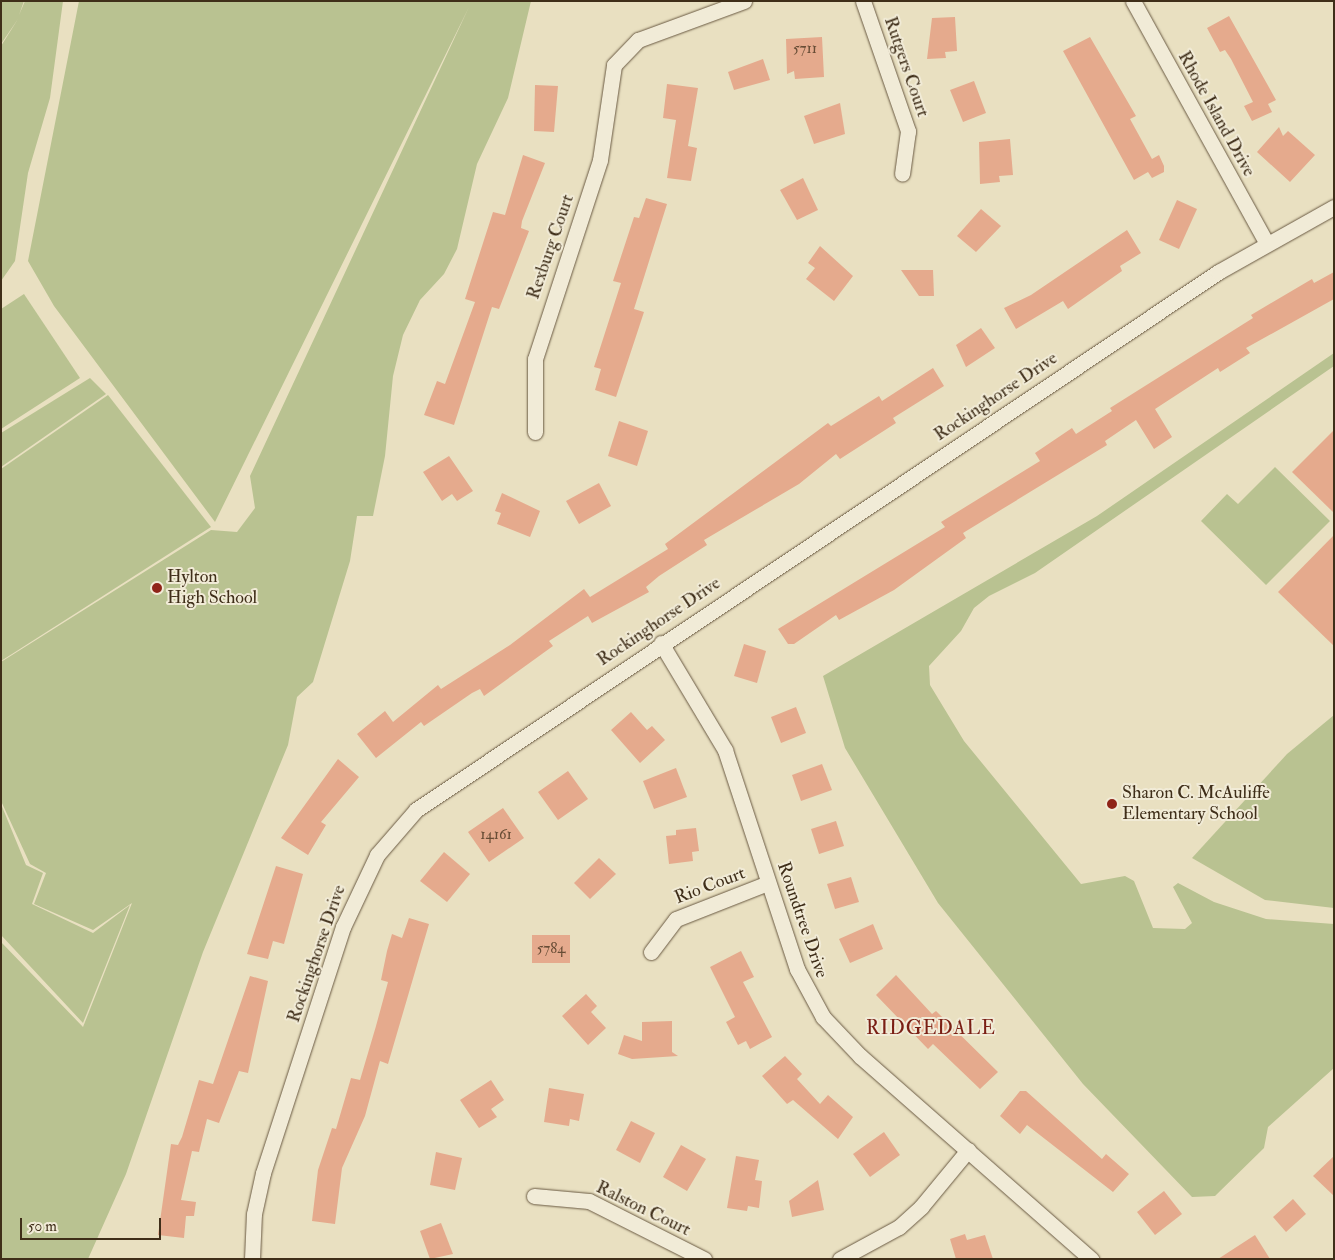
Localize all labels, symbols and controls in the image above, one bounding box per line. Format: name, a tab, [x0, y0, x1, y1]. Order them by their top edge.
street label: Rutgers Court	[879, 14, 933, 120]
house number: 5711	[793, 40, 817, 58]
street label: Rhode Island Drive	[1173, 48, 1259, 180]
street label: Rexburg Court	[523, 192, 579, 302]
street label: Rockinghorse Drive	[930, 348, 1062, 446]
place label: Hylton High School	[167, 567, 257, 610]
street label: Rockinghorse Drive	[593, 573, 725, 671]
marker: Hylton High School	[151, 582, 163, 594]
place label: Sharon C. McAuliffe Elementary School	[1122, 783, 1270, 826]
marker: Sharon C. McAuliffe Elementary School	[1106, 798, 1118, 810]
house number: 14161	[480, 826, 512, 844]
street label: Roundtree Drive	[772, 859, 832, 981]
street label: Rio Court	[672, 863, 748, 909]
street label: Rockinghorse Drive	[283, 883, 351, 1025]
house number: 5784	[537, 940, 565, 958]
district label: RIDGEDALE	[865, 1018, 997, 1040]
street label: Ralston Court	[592, 1177, 694, 1241]
scale bar	[22, 1208, 164, 1240]
text: 50 m	[28, 1217, 57, 1236]

